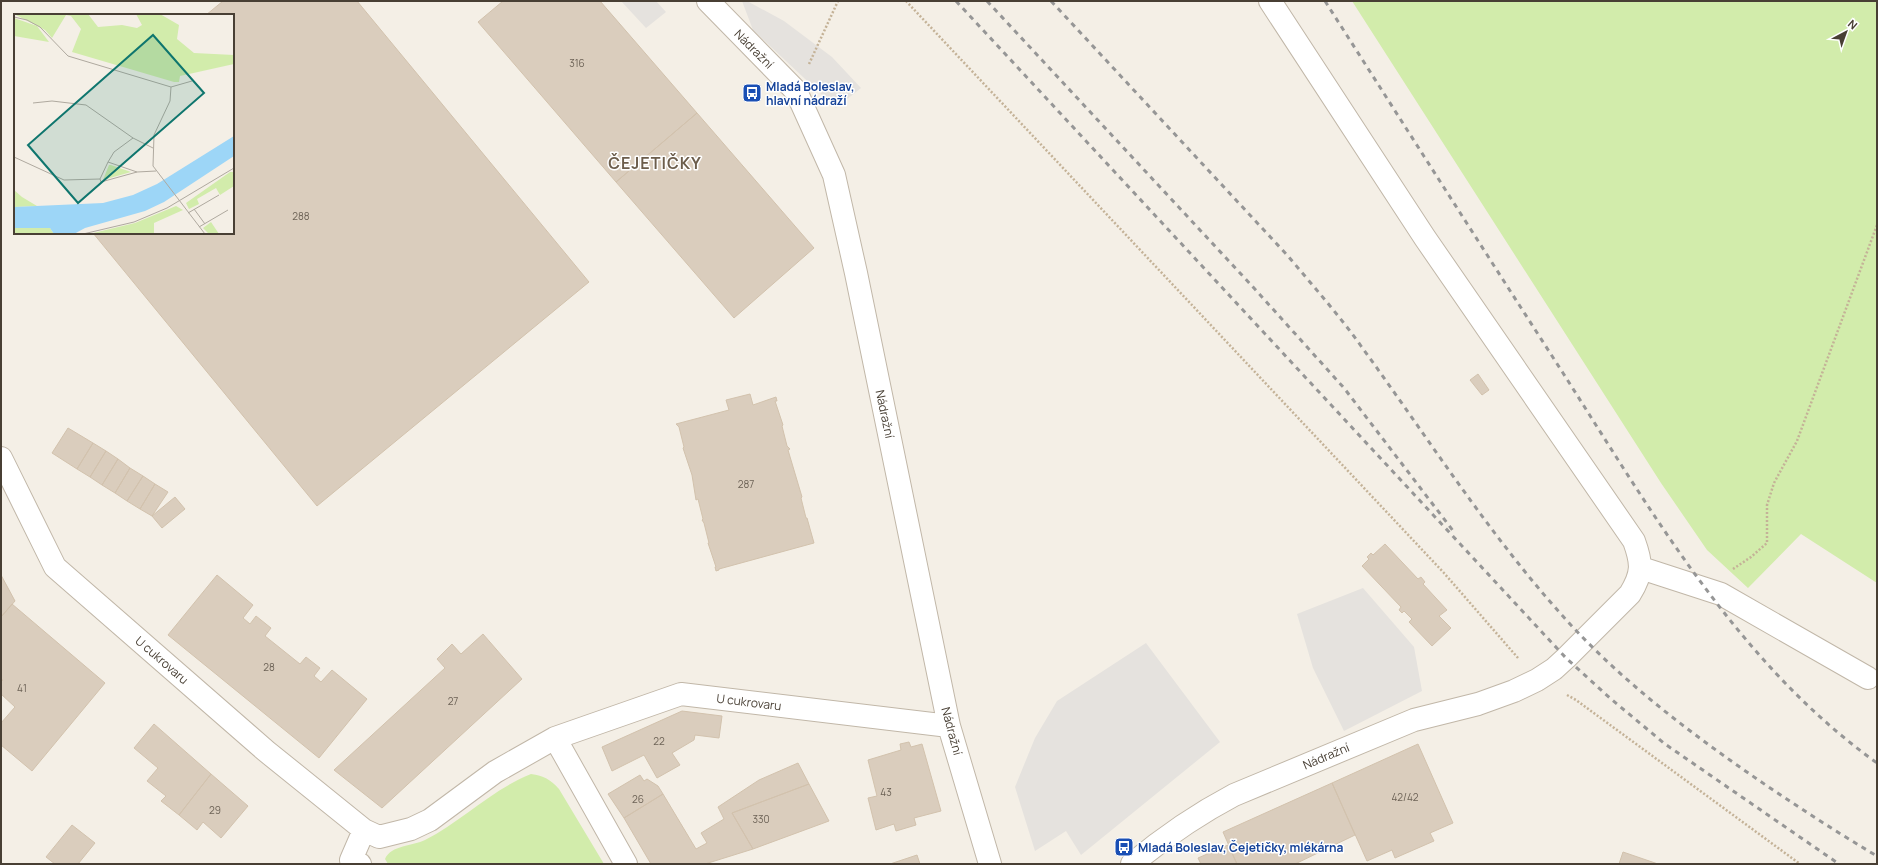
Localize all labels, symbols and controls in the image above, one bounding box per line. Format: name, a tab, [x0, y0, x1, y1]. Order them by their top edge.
north arrow	[1826, 12, 1866, 52]
inset map	[14, 14, 234, 234]
text: N	[1845, 16, 1861, 32]
street label: Nádražní	[731, 26, 777, 72]
house number: 316	[569, 56, 585, 70]
place label: Mladá Boleslav, hlavní nádraží	[766, 78, 855, 109]
bus stop icon: Mladá Boleslav, hlavní nádraží	[741, 82, 763, 104]
district label: ČEJETIČKY	[608, 152, 702, 174]
house number: 288	[292, 209, 310, 223]
street label: Nádražní	[872, 388, 898, 440]
house number: 287	[738, 477, 754, 491]
street label: U cukrovaru	[132, 632, 192, 688]
house number: 28	[263, 660, 275, 674]
house number: 41	[17, 681, 27, 695]
street label: U cukrovaru	[715, 690, 783, 714]
house number: 27	[448, 694, 458, 708]
street label: Nádražní	[937, 705, 967, 757]
house number: 22	[653, 734, 665, 748]
street label: Nádražní	[1300, 739, 1352, 773]
house number: 43	[880, 785, 892, 799]
house number: 42/42	[1391, 790, 1419, 804]
house number: 26	[632, 792, 644, 806]
house number: 29	[209, 803, 221, 817]
house number: 330	[752, 812, 770, 826]
bus stop icon: Mladá Boleslav, Čejetičky, mlékárna	[1113, 836, 1135, 858]
place label: Mladá Boleslav, Čejetičky, mlékárna	[1138, 839, 1344, 856]

